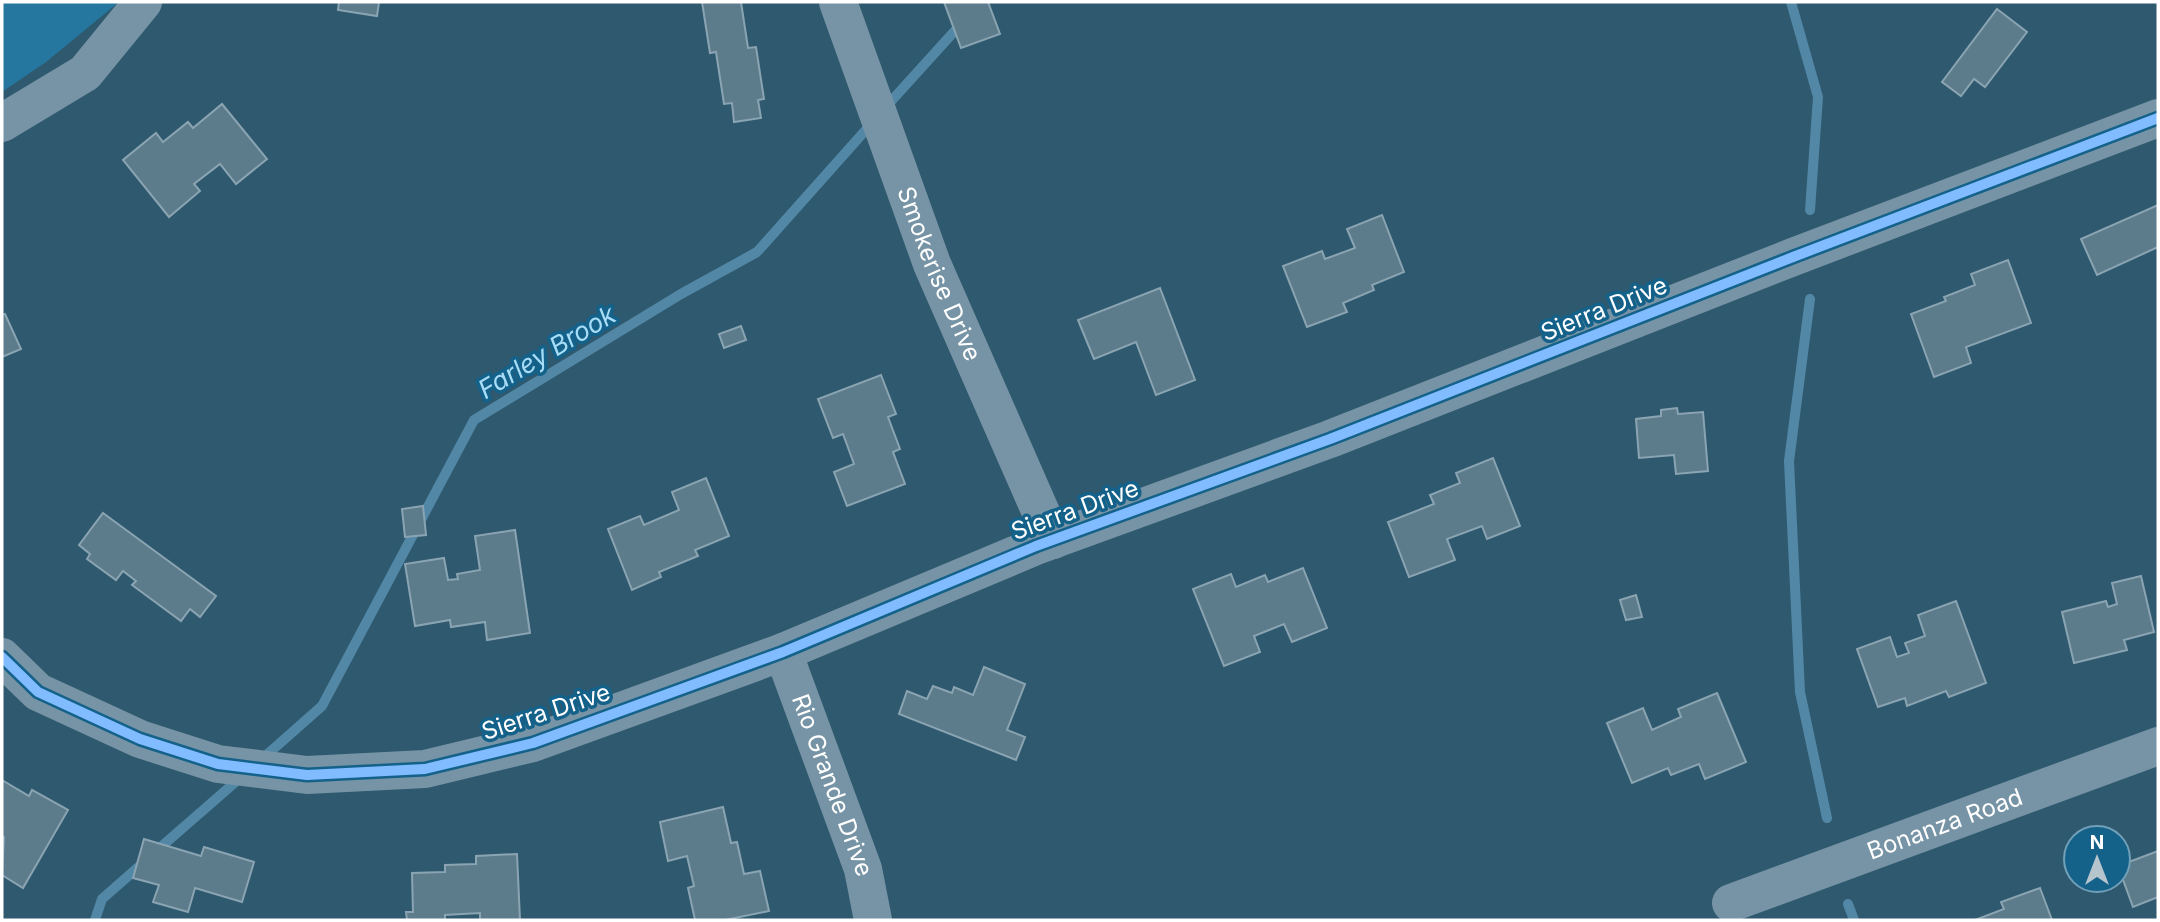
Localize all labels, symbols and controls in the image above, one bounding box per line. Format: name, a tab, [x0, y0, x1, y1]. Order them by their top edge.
street label: Smokerise Drive	[891, 182, 988, 365]
street label: Sierra Drive	[1537, 270, 1671, 347]
water label: Farley Brook	[472, 298, 622, 405]
street label: Sierra Drive	[1007, 473, 1142, 546]
street label: Sierra Drive	[478, 677, 614, 746]
street label: Rio Grande Drive	[786, 690, 879, 880]
street label: Bonanza Road	[1863, 782, 2026, 866]
north arrow	[2062, 824, 2132, 894]
text: N	[2090, 831, 2104, 854]

